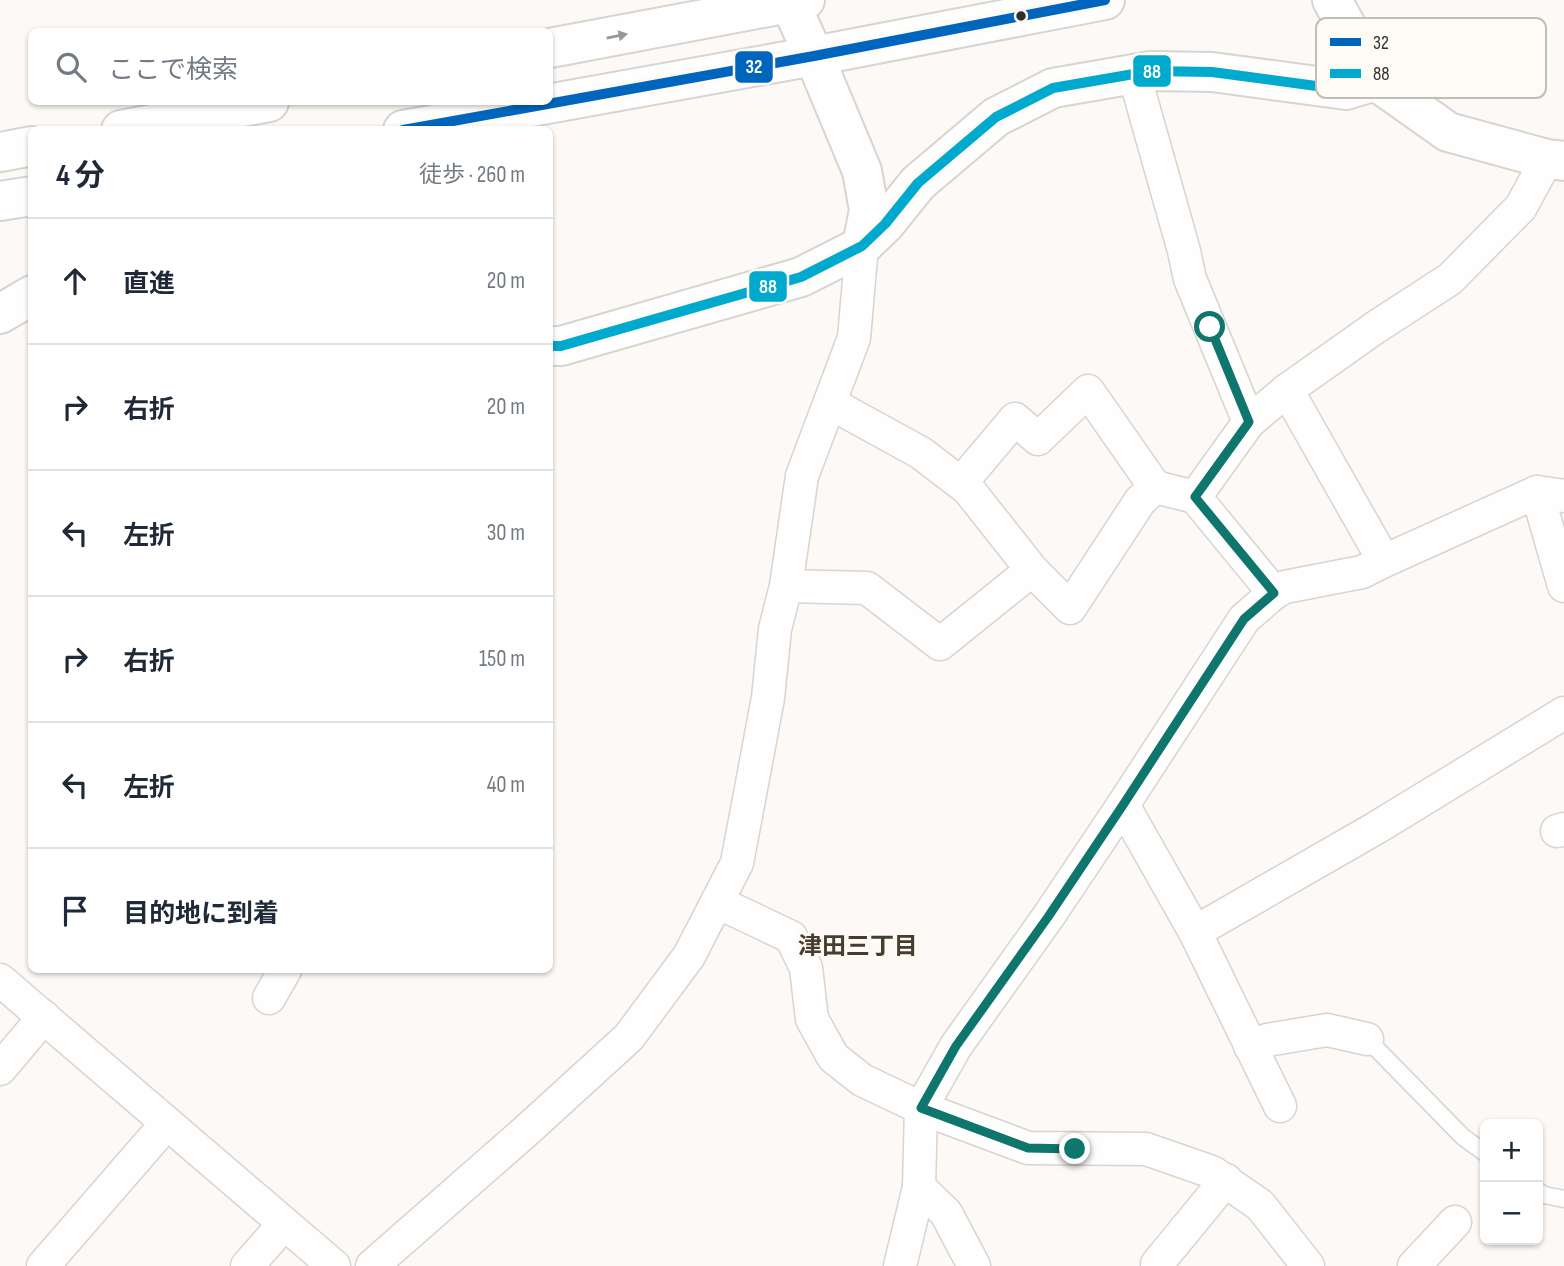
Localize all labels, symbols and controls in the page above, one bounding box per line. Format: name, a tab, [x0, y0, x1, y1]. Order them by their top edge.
unlabelled marker	[1014, 9, 1028, 23]
legend	[1316, 18, 1546, 98]
search box	[28, 28, 553, 105]
one-way arrow	[606, 30, 628, 41]
text: 32	[1373, 32, 1389, 55]
icon: search	[52, 48, 90, 86]
line badge: 32	[734, 50, 774, 84]
line badge: 88	[1132, 54, 1172, 88]
text: ここで検索	[108, 55, 238, 86]
text: 32	[746, 56, 762, 79]
text: 88	[1143, 61, 1161, 84]
text: 88	[1373, 63, 1390, 86]
text: 4 分	[56, 158, 105, 194]
text: 徒歩 · 260 m	[419, 161, 525, 189]
icon: ahead	[56, 262, 94, 300]
text: 20 m	[487, 267, 525, 295]
text: 直進	[123, 269, 175, 300]
line badge: 88	[748, 270, 788, 303]
text: 88	[759, 276, 777, 299]
route start	[1194, 311, 1225, 342]
icon: right	[56, 388, 94, 426]
text: 20 m	[487, 393, 525, 421]
text: 右折	[123, 395, 175, 426]
icon: left	[56, 514, 94, 552]
text: 30 m	[487, 519, 525, 547]
text: 左折	[123, 521, 175, 552]
icon: right	[56, 640, 94, 678]
text: 150 m	[479, 645, 525, 673]
text: 右折	[123, 647, 175, 678]
icon: left	[56, 766, 94, 804]
text: 40 m	[487, 771, 525, 799]
text: 左折	[123, 773, 175, 804]
icon: arrive	[56, 892, 94, 930]
text: 目的地に到着	[123, 899, 279, 930]
district label: 津田三丁目	[798, 932, 918, 961]
map controls	[1480, 1119, 1543, 1245]
button: +	[1480, 1119, 1543, 1182]
route end	[1059, 1133, 1090, 1164]
button: −	[1480, 1182, 1543, 1245]

